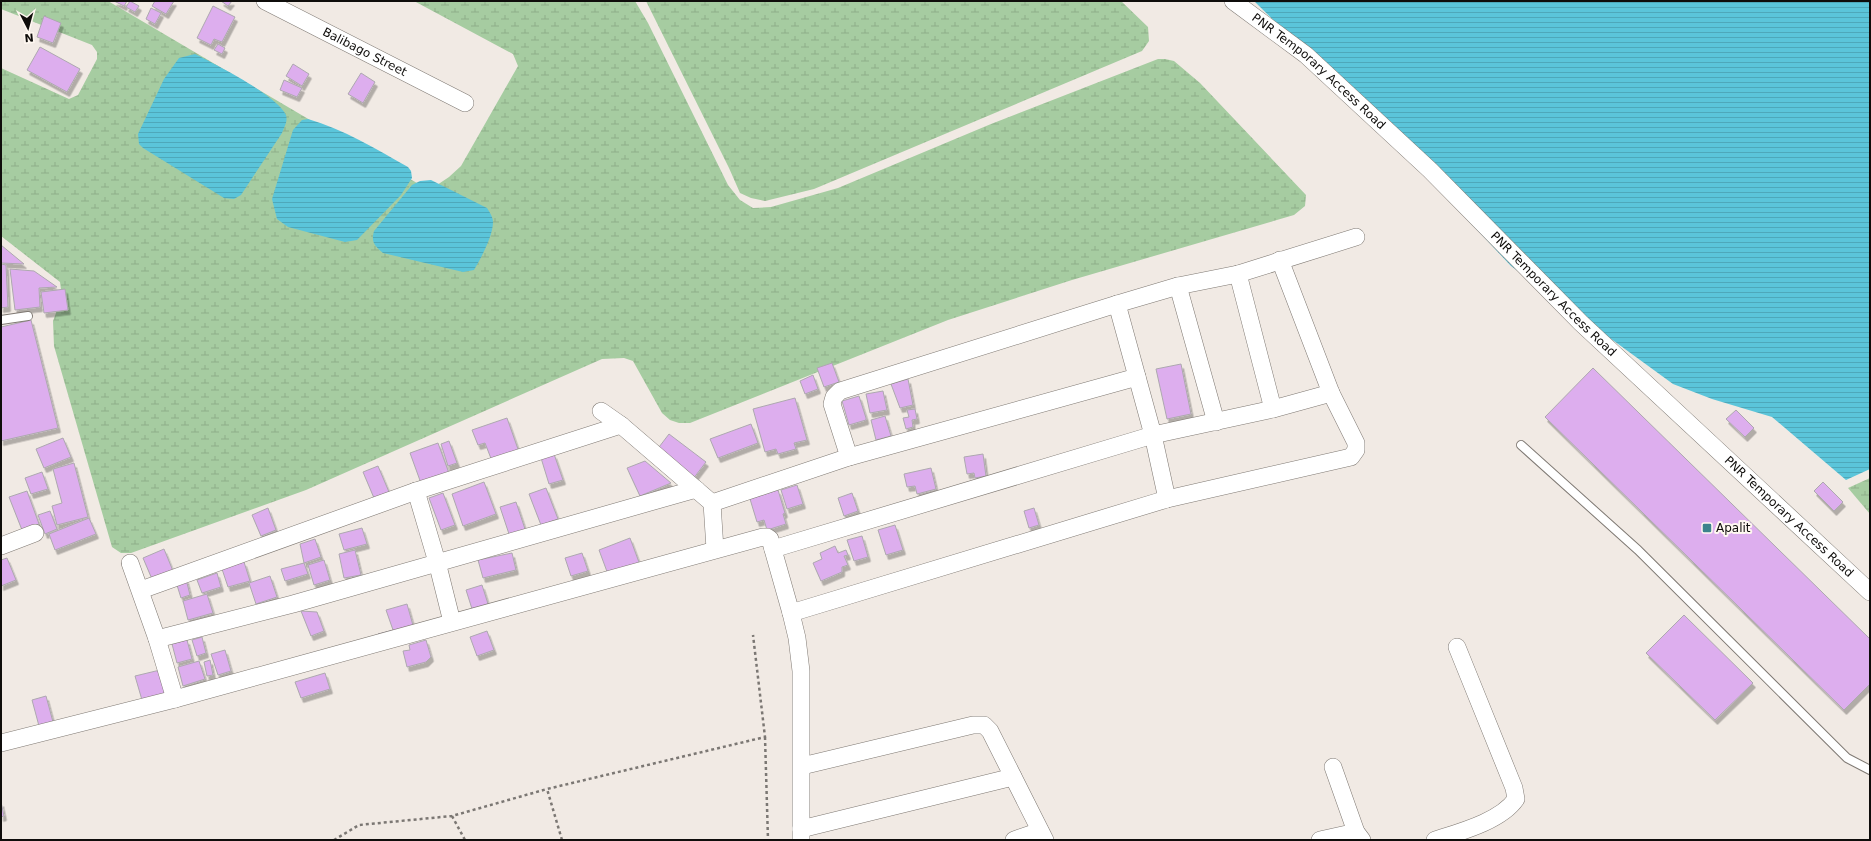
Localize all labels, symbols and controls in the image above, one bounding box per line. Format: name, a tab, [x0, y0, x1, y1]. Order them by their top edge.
north arrow	[8, 8, 48, 48]
street label: PNR Temporary Access Road	[1249, 11, 1388, 132]
street label: Balibago Street	[320, 25, 409, 79]
text: N	[24, 31, 34, 44]
street label: PNR Temporary Access Road	[1488, 229, 1619, 359]
street label: PNR Temporary Access Road	[1722, 453, 1856, 580]
place label: Apalit	[1716, 521, 1751, 535]
marker: Apalit	[1701, 522, 1713, 534]

